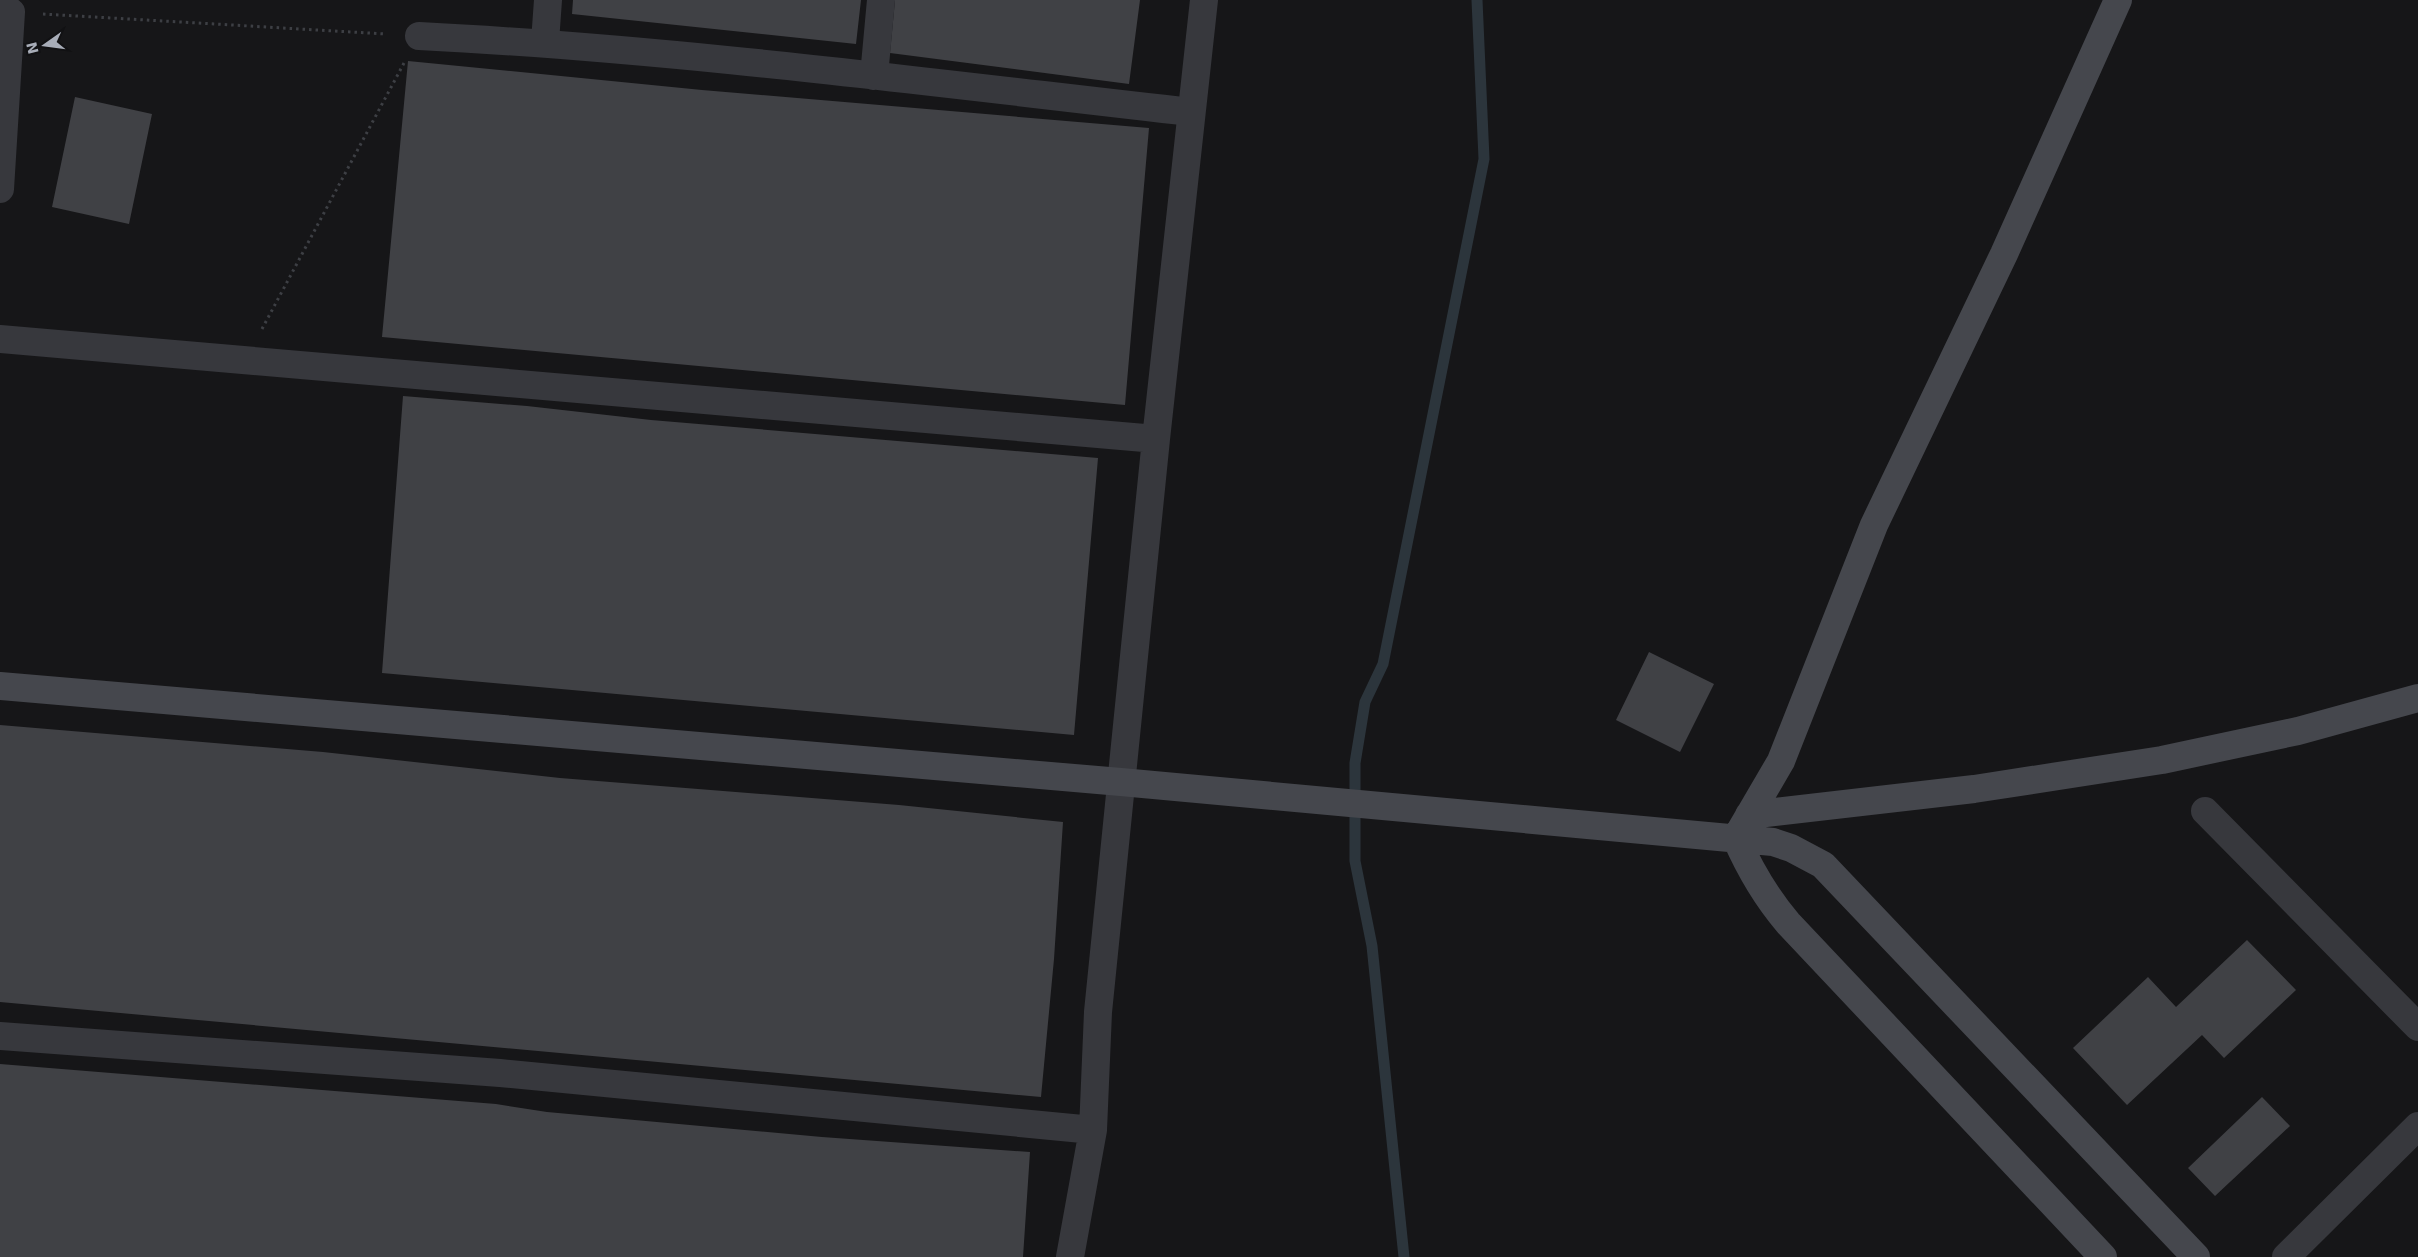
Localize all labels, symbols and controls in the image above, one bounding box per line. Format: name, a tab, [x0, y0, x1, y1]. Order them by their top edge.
north arrow	[20, 20, 70, 70]
text: N	[23, 41, 42, 56]

